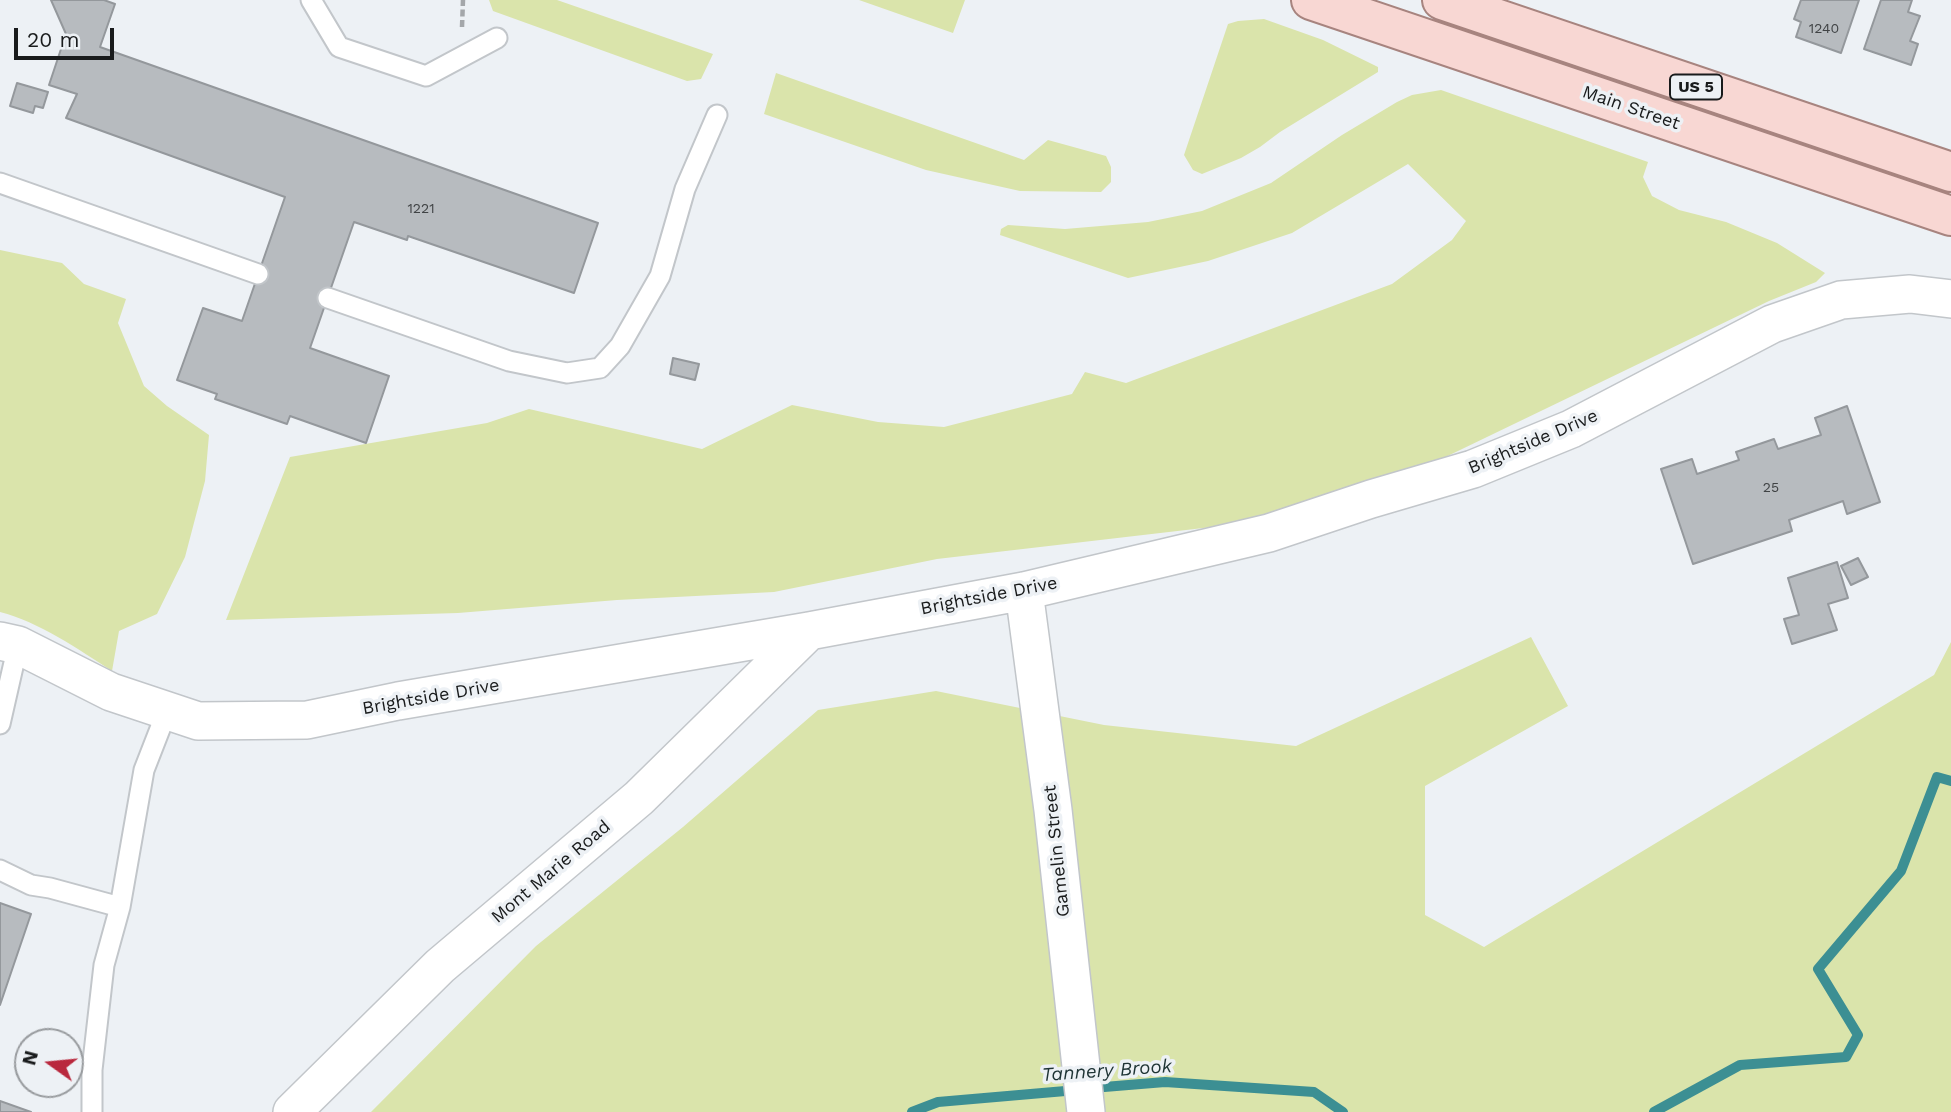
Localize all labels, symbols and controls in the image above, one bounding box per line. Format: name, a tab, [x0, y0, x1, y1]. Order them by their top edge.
scale bar	[18, 14, 117, 58]
house number: 1240	[1809, 21, 1839, 37]
text: 20 m	[27, 27, 79, 52]
road number: US 5	[1670, 74, 1722, 100]
street label: Main Street	[1579, 81, 1683, 135]
house number: 1221	[407, 201, 435, 217]
street label: Brightside Drive	[1465, 405, 1601, 479]
house number: 25	[1763, 480, 1779, 496]
street label: Brightside Drive	[919, 572, 1059, 620]
street label: Brightside Drive	[361, 674, 501, 720]
street label: Gamelin Street	[1039, 784, 1075, 918]
street label: Mont Marie Road	[487, 816, 615, 928]
north arrow	[14, 1028, 84, 1098]
text: N	[17, 1048, 43, 1068]
water label: Tannery Brook	[1041, 1055, 1173, 1087]

